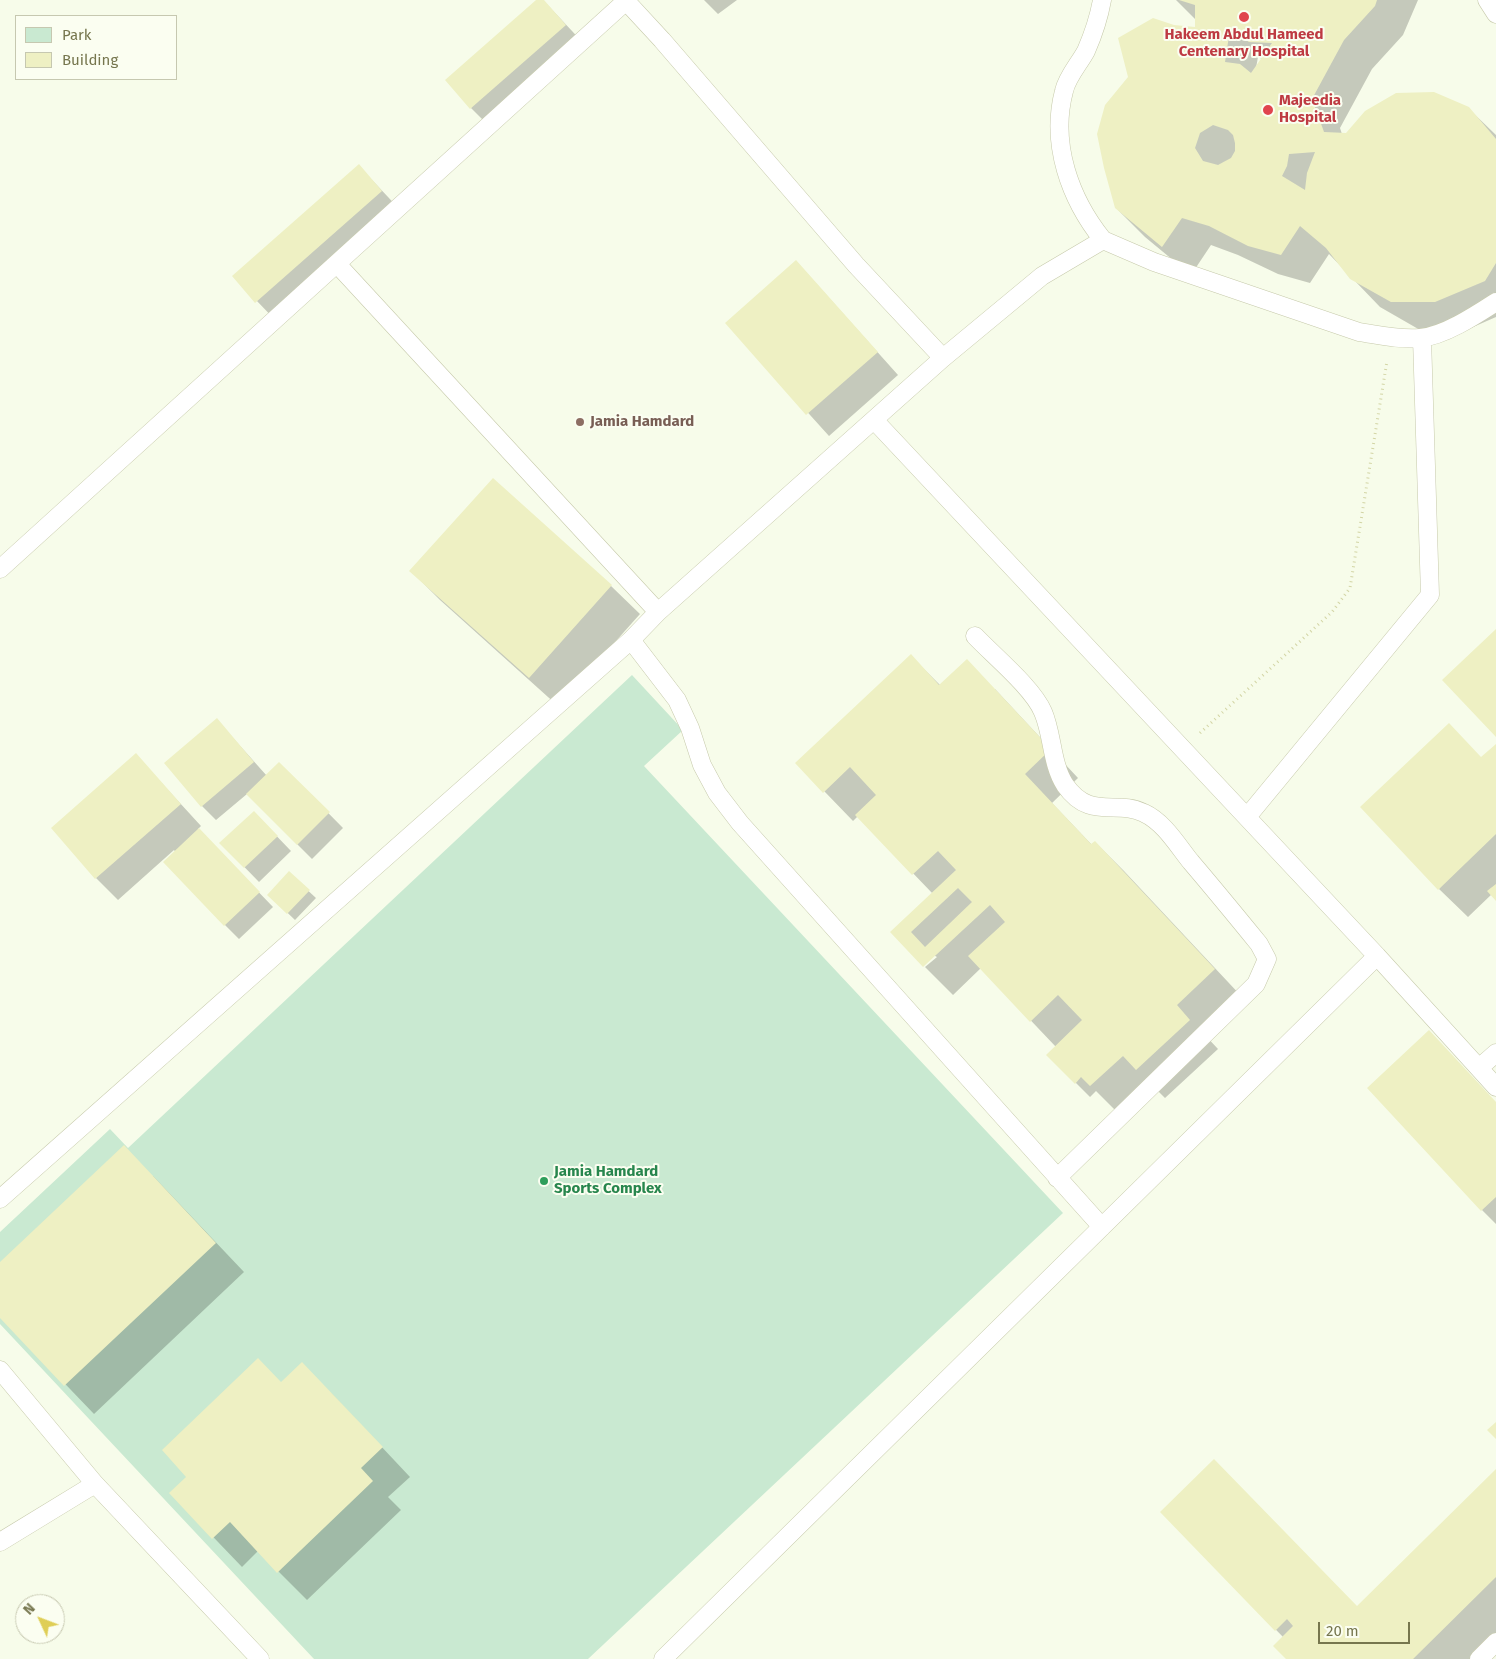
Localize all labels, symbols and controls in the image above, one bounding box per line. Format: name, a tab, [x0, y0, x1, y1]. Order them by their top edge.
marker: Hakeem Abdul Hameed Centenary Hospital	[1237, 10, 1251, 24]
legend	[15, 15, 178, 80]
text: Park	[62, 26, 92, 44]
place label: Hakeem Abdul Hameed Centenary Hospital	[1165, 26, 1323, 61]
text: Building	[62, 51, 118, 69]
place label: Majeedia Hospital	[1279, 92, 1341, 127]
marker: Majeedia Hospital	[1261, 103, 1275, 117]
place label: Jamia Hamdard	[590, 413, 694, 431]
marker: Jamia Hamdard	[574, 416, 586, 428]
place label: Jamia Hamdard Sports Complex	[554, 1163, 662, 1198]
marker: Jamia Hamdard Sports Complex	[538, 1175, 550, 1187]
north arrow	[15, 1594, 65, 1644]
text: N	[20, 1600, 39, 1618]
scale bar	[1321, 1612, 1414, 1644]
text: 20 m	[1326, 1622, 1359, 1640]

